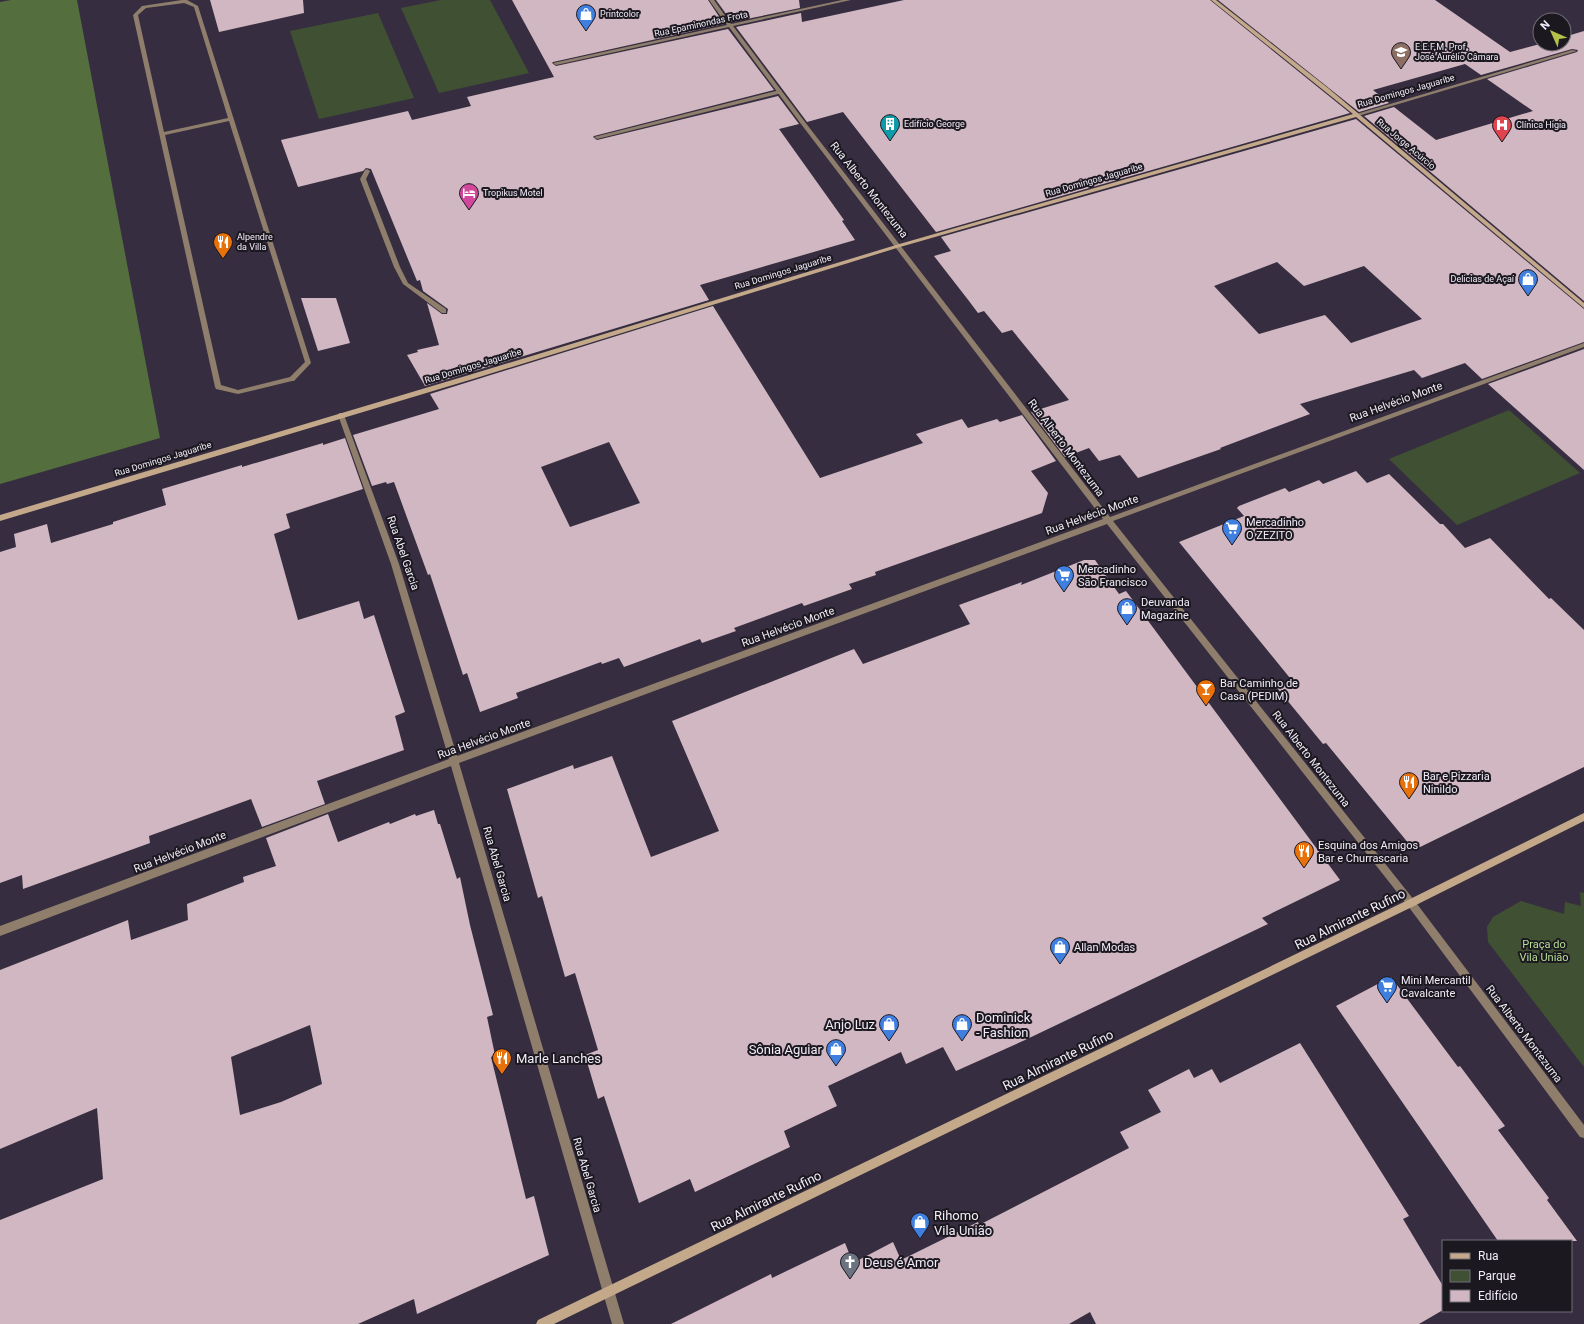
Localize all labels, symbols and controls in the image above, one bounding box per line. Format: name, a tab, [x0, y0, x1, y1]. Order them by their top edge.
shop icon: Printcolor	[575, 3, 597, 31]
place label: Printcolor	[600, 9, 639, 19]
street label: Rua Epaminondas Frota	[653, 9, 749, 39]
north arrow	[1532, 12, 1572, 52]
text: N	[1538, 18, 1553, 33]
school or university icon: E.E.F.M. Prof. José Aurélio Câmara	[1390, 41, 1412, 69]
place label: E.E.F.M. Prof. José Aurélio Câmara	[1415, 42, 1498, 62]
street label: Rua Domingos Jaguaribe	[1356, 72, 1456, 110]
building icon: Edifício George	[879, 113, 901, 141]
hospital icon: Clínica Higia	[1491, 114, 1513, 142]
street label: Rua Jorge Acúrcio	[1375, 117, 1437, 171]
place label: Edifício George	[904, 119, 965, 129]
place label: Clínica Higia	[1516, 120, 1566, 130]
street label: Rua Alberto Montezuma	[827, 139, 911, 241]
street label: Rua Domingos Jaguaribe	[1044, 161, 1144, 199]
hotel icon: Tropikus Motel	[458, 182, 480, 210]
place label: Tropikus Motel	[483, 188, 543, 198]
restaurant icon: Alpendre da Villa	[212, 231, 234, 259]
place label: Alpendre da Villa	[237, 232, 273, 252]
street label: Rua Domingos Jaguaribe	[733, 252, 833, 291]
shop icon: Delicias de Açaí	[1517, 268, 1539, 296]
place label: Delicias de Açaí	[1450, 274, 1515, 284]
street label: Rua Domingos Jaguaribe	[423, 346, 523, 385]
street label: Rua Helvécio Monte	[1348, 379, 1444, 425]
street label: Rua Alberto Montezuma	[1025, 397, 1107, 499]
street label: Rua Domingos Jaguaribe	[113, 439, 213, 478]
street label: Rua Helvécio Monte	[1044, 492, 1140, 538]
street label: Rua Abel Garcia	[384, 514, 422, 592]
place label: Mercadinho O ZEZITO	[1246, 516, 1304, 542]
supermarket icon: Mercadinho O ZEZITO	[1221, 517, 1243, 545]
place label: Mercadinho São Francisco	[1078, 563, 1147, 589]
supermarket icon: Mercadinho São Francisco	[1053, 564, 1075, 592]
place label: Deuvanda Magazine	[1141, 596, 1190, 622]
shop icon: Deuvanda Magazine	[1116, 597, 1138, 625]
street label: Rua Helvécio Monte	[740, 604, 836, 650]
place label: Bar Caminho de Casa (PEDIM)	[1220, 677, 1298, 703]
bar icon: Bar Caminho de Casa (PEDIM)	[1195, 678, 1217, 706]
street label: Rua Alberto Montezuma	[1269, 708, 1353, 810]
street label: Rua Helvécio Monte	[436, 716, 532, 762]
place label: Bar e Pizzaria Ninildo	[1423, 770, 1490, 796]
restaurant icon: Bar e Pizzaria Ninildo	[1398, 771, 1420, 799]
street label: Rua Abel Garcia	[480, 825, 514, 903]
street label: Rua Helvécio Monte	[132, 828, 228, 876]
place label: Esquina dos Amigos Bar e Churrascaria	[1318, 839, 1419, 865]
restaurant icon: Esquina dos Amigos Bar e Churrascaria	[1293, 840, 1315, 868]
street label: Rua Almirante Rufino	[1292, 886, 1408, 952]
shop icon: Allan Modas	[1049, 936, 1071, 964]
park label: Praça do Vila União	[1519, 938, 1569, 964]
place label: Allan Modas	[1074, 941, 1135, 954]
place label: Mini Mercantil Cavalcante	[1401, 974, 1471, 1000]
supermarket icon: Mini Mercantil Cavalcante	[1376, 975, 1398, 1003]
street label: Rua Alberto Montezuma	[1483, 983, 1565, 1085]
place label: Dominick - Fashion	[976, 1010, 1031, 1040]
shop icon: Anjo Luz	[878, 1013, 900, 1041]
shop icon: Dominick - Fashion	[951, 1013, 973, 1041]
place label: Anjo Luz	[825, 1017, 876, 1032]
street label: Rua Almirante Rufino	[1000, 1027, 1116, 1093]
shop icon: Sônia Aguiar	[825, 1038, 847, 1066]
place label: Sônia Aguiar	[749, 1042, 823, 1057]
restaurant icon: Marle Lanches	[491, 1047, 513, 1075]
place label: Marle Lanches	[516, 1051, 601, 1066]
street label: Rua Abel Garcia	[570, 1136, 604, 1214]
street label: Rua Almirante Rufino	[708, 1168, 824, 1234]
place label: Rihomo Vila União	[934, 1208, 992, 1238]
shop icon: Rihomo Vila União	[909, 1211, 931, 1239]
legend	[1442, 1240, 1572, 1312]
text: Rua	[1478, 1249, 1499, 1263]
church icon: Deus é Amor	[839, 1251, 861, 1279]
place label: Deus é Amor	[864, 1255, 939, 1270]
text: Parque	[1478, 1269, 1516, 1283]
text: Edifício	[1478, 1289, 1518, 1303]

